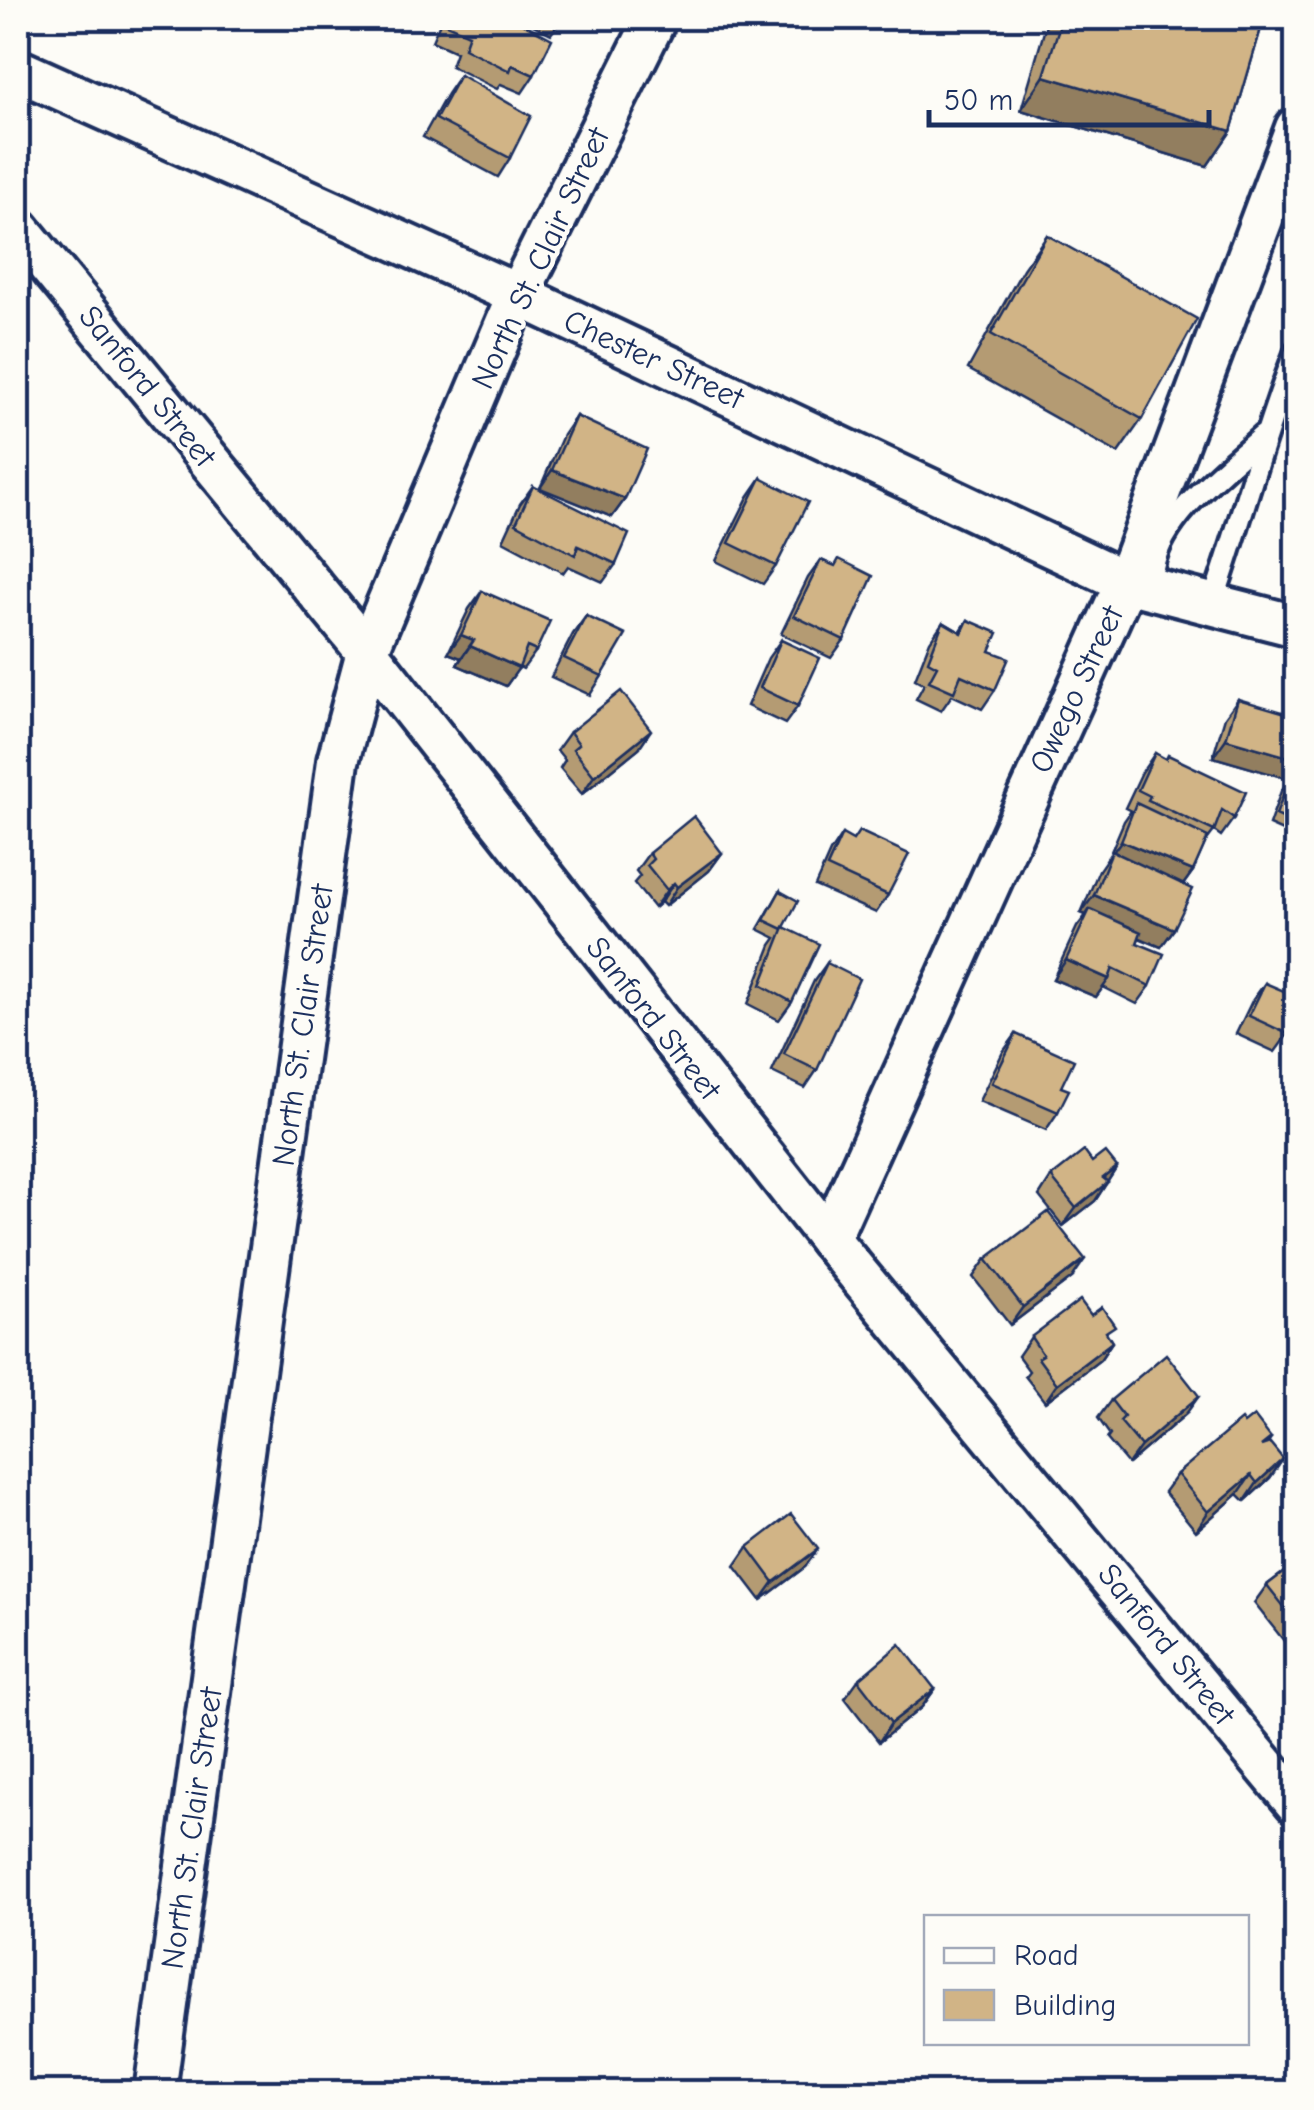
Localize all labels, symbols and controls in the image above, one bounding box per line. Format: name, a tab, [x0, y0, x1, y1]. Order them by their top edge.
scale bar	[929, 65, 1209, 127]
text: 50 m	[944, 83, 1013, 118]
street label: North St. Clair Street	[464, 121, 618, 395]
street label: Sanford Street	[71, 298, 224, 475]
street label: Chester Street	[558, 302, 750, 418]
street label: Owego Street	[1022, 599, 1132, 779]
street label: North St. Clair Street	[264, 881, 341, 1168]
street label: Sanford Street	[578, 929, 729, 1108]
street label: Sanford Street	[1090, 1556, 1243, 1733]
street label: North St. Clair Street	[153, 1684, 230, 1971]
legend	[924, 1915, 1249, 2045]
text: Road	[1014, 1938, 1079, 1973]
text: Building	[1014, 1988, 1117, 2023]

